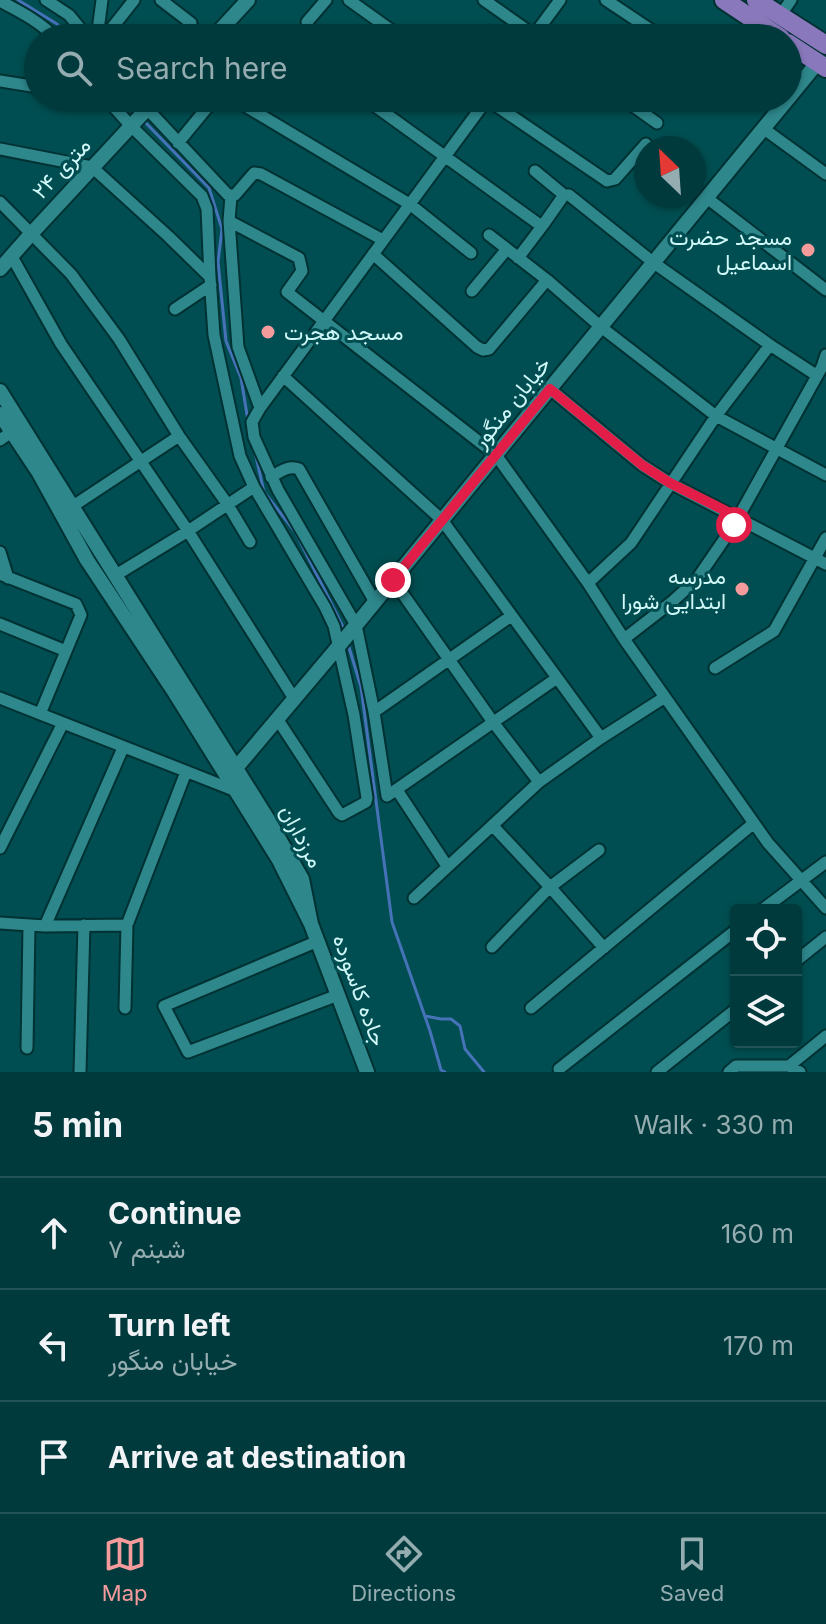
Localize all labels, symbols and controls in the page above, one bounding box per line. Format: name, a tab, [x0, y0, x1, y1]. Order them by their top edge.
search box	[24, 24, 802, 112]
icon: search	[52, 46, 96, 90]
text: Search here	[116, 50, 288, 86]
street label: ۲۴ متری	[26, 132, 96, 205]
north arrow	[634, 136, 706, 208]
place label: مسجد حضرت اسماعیل	[669, 224, 792, 275]
marker: مسجد حضرت اسماعیل	[799, 241, 817, 259]
place label: مسجد هجرت	[284, 319, 404, 346]
marker: مسجد هجرت	[259, 323, 277, 341]
street label: خیابان منگور	[466, 351, 556, 454]
route start	[716, 507, 752, 543]
route end	[375, 562, 411, 598]
place label: مدرسه ابتدایی شورا	[621, 563, 726, 615]
marker: مدرسه ابتدایی شورا	[733, 580, 751, 598]
street label: مرزداران	[274, 800, 329, 872]
map controls	[730, 904, 802, 1048]
button: locate	[730, 904, 802, 976]
street label: جاده کاسورده	[327, 931, 392, 1050]
button: layers	[730, 976, 802, 1048]
text: 5 min	[32, 1104, 123, 1145]
text: Walk · 330 m	[634, 1109, 794, 1140]
text: Continue	[108, 1195, 242, 1231]
icon: ahead	[32, 1211, 76, 1255]
text: 160 m	[721, 1218, 794, 1249]
text: شبنم ۷	[108, 1233, 185, 1264]
text: Turn left	[108, 1307, 230, 1343]
icon: left	[32, 1323, 76, 1367]
text: 170 m	[723, 1330, 794, 1361]
text: خیابان منگور	[108, 1345, 237, 1376]
icon: arrive	[32, 1435, 76, 1479]
text: Arrive at destination	[108, 1439, 406, 1475]
tab: Map	[102, 1532, 148, 1606]
tab: Directions	[351, 1532, 456, 1606]
tab: Saved	[660, 1532, 724, 1606]

